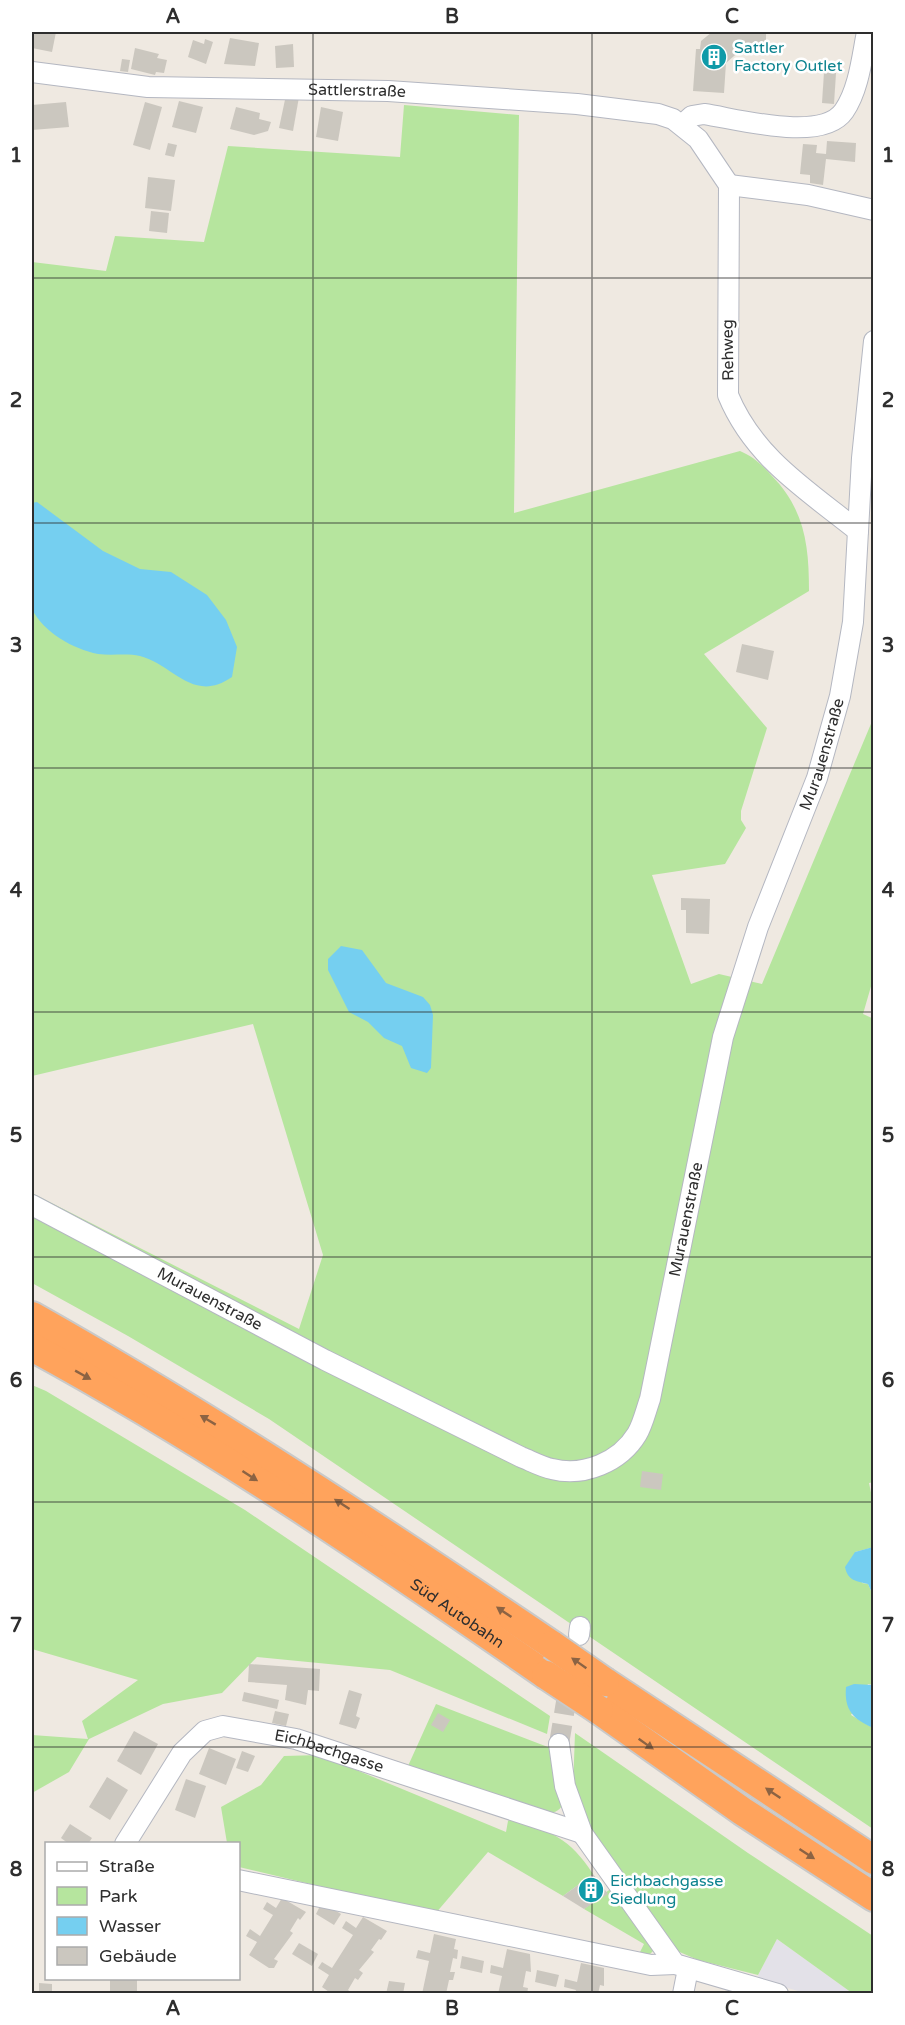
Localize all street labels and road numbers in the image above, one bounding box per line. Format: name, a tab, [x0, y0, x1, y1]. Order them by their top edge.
street label: Sattlerstraße	[308, 80, 407, 102]
street label: Rehweg	[717, 319, 739, 381]
street label: Murauenstraße	[795, 696, 849, 813]
street label: Murauenstraße	[665, 1160, 708, 1278]
street label: Murauenstraße	[154, 1263, 266, 1335]
street label: Süd Autobahn	[406, 1574, 508, 1653]
street label: Eichbachgasse	[273, 1725, 386, 1777]

